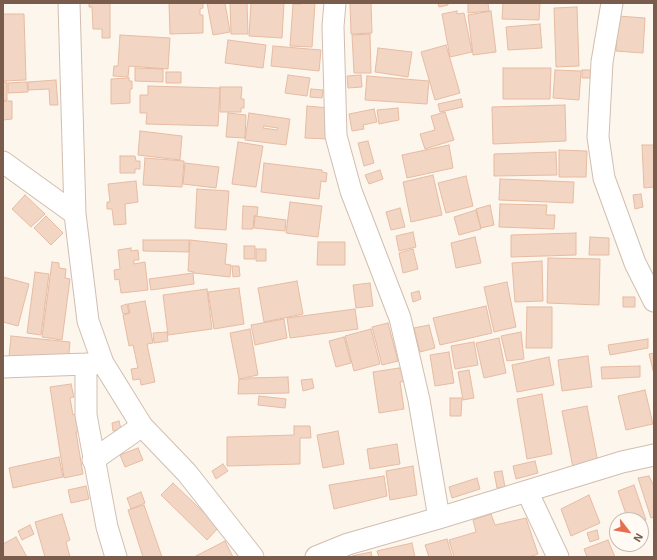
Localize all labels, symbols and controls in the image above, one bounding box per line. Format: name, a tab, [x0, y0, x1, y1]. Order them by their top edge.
north arrow	[609, 512, 649, 552]
text: N	[631, 531, 646, 545]

